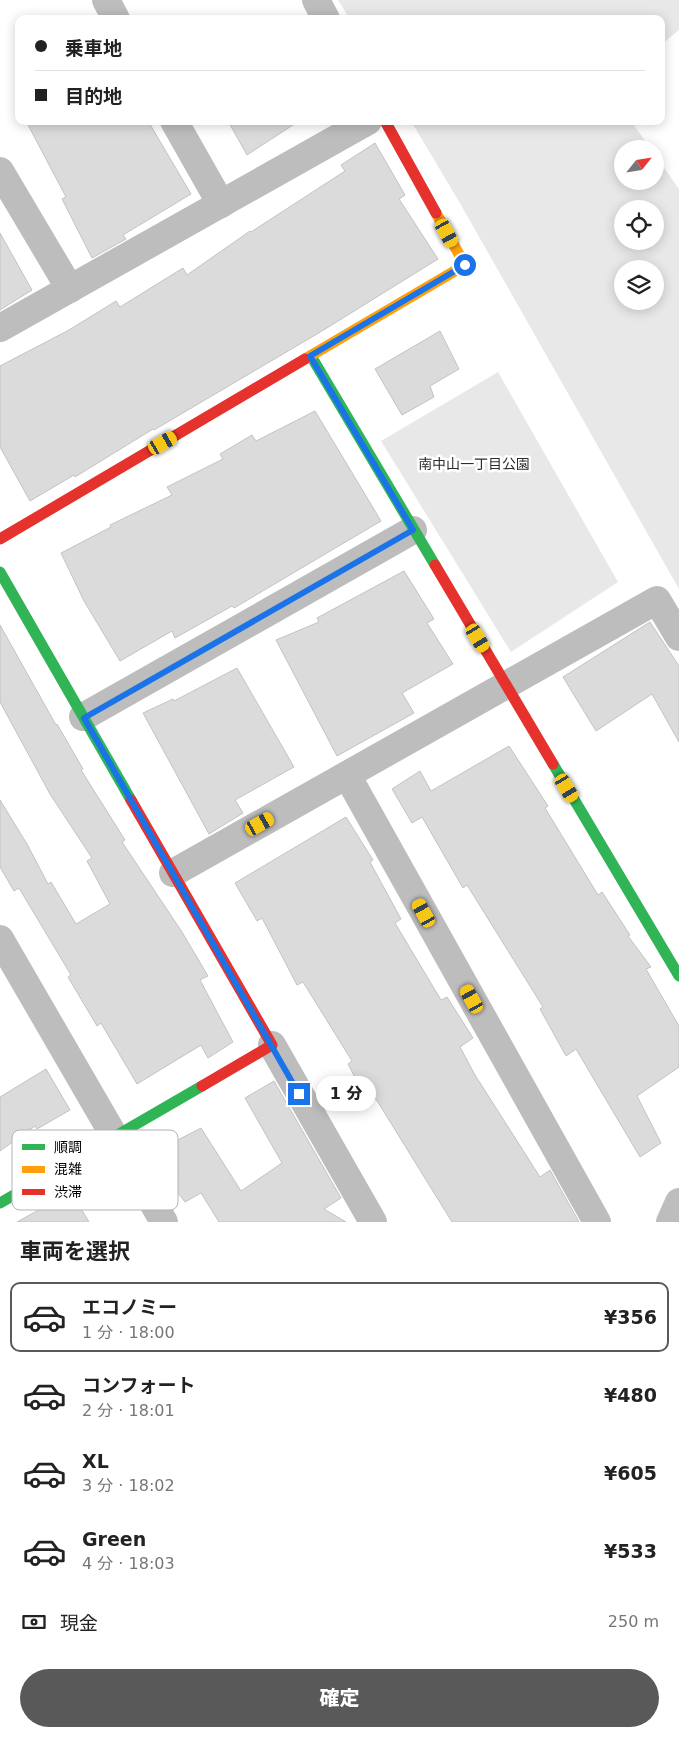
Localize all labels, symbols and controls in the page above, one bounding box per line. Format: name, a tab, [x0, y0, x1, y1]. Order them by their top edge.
text: 乗車地	[65, 37, 122, 59]
text: 目的地	[65, 85, 122, 107]
north arrow	[614, 140, 664, 190]
map controls	[614, 140, 664, 310]
button: locate	[614, 200, 664, 250]
car	[433, 216, 460, 250]
route start	[454, 254, 476, 276]
button: layers	[614, 260, 664, 310]
car	[146, 429, 179, 457]
park label: 南中山一丁目公園	[418, 456, 530, 472]
car	[463, 621, 492, 655]
car	[552, 771, 581, 805]
car	[243, 810, 276, 838]
car	[410, 896, 437, 930]
car	[458, 982, 485, 1016]
callout: 1 分	[316, 1076, 376, 1112]
route end	[288, 1083, 310, 1105]
text: 1 分	[330, 1084, 362, 1103]
legend	[12, 1130, 178, 1210]
text: 順調	[54, 1139, 82, 1155]
text: 混雑	[54, 1161, 82, 1177]
text: 渋滞	[54, 1184, 82, 1200]
text: 車両を選択	[20, 1239, 130, 1264]
icon: car	[22, 1295, 67, 1340]
text: エコノミー	[82, 1296, 177, 1318]
text: ¥356	[604, 1306, 657, 1328]
text: 1 分 · 18:00	[82, 1323, 175, 1342]
icon: car	[22, 1373, 67, 1418]
text: コンフォート	[82, 1374, 195, 1396]
text: ¥480	[604, 1384, 657, 1406]
text: 2 分 · 18:01	[82, 1401, 175, 1420]
text: XL	[82, 1450, 109, 1472]
icon: car	[22, 1451, 67, 1496]
text: ¥605	[604, 1462, 657, 1484]
text: 3 分 · 18:02	[82, 1476, 175, 1495]
text: Green	[82, 1528, 146, 1550]
icon: car	[22, 1529, 67, 1574]
text: ¥533	[604, 1540, 657, 1562]
text: 4 分 · 18:03	[82, 1554, 175, 1573]
icon: cash	[20, 1608, 48, 1636]
text: 現金	[60, 1612, 98, 1634]
text: 250 m	[608, 1612, 659, 1631]
button: 確定	[20, 1669, 659, 1727]

